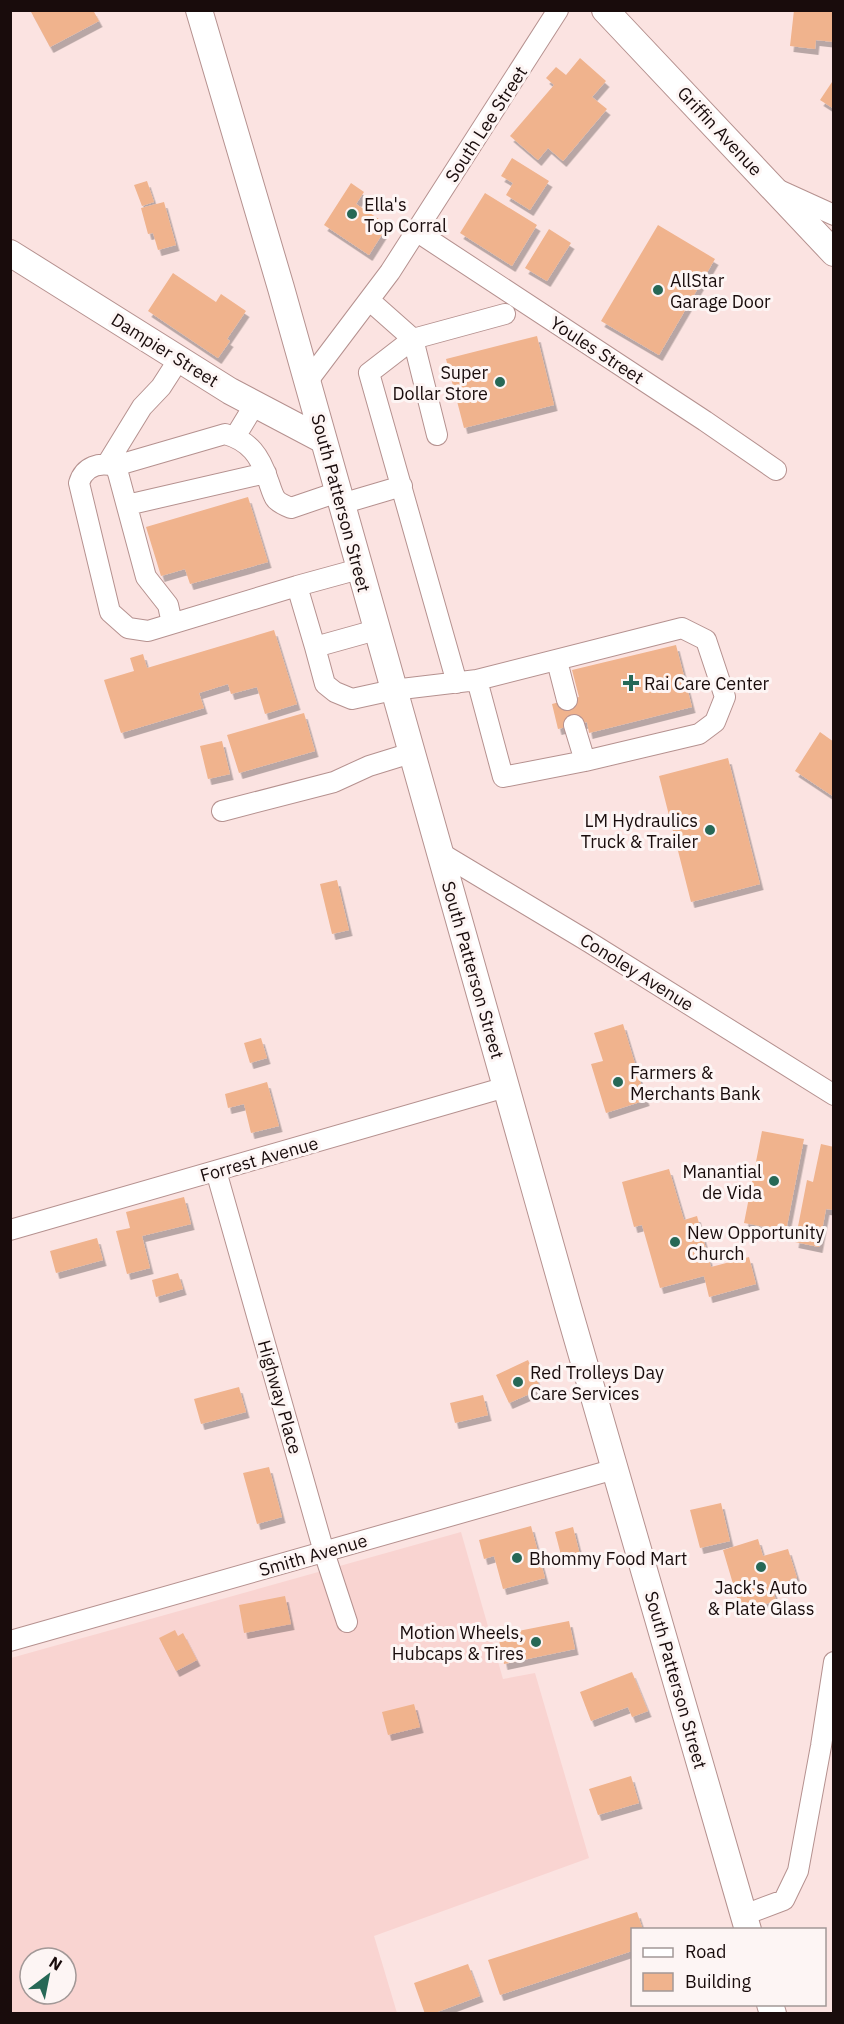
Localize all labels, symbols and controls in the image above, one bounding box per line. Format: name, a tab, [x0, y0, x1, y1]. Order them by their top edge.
street label: South Lee Street	[440, 62, 532, 186]
street label: Griffin Avenue	[673, 81, 767, 181]
place label: Ella's Top Corral	[364, 193, 447, 237]
marker: Ella's Top Corral	[345, 207, 359, 221]
place label: AllStar Garage Door	[670, 269, 771, 313]
marker: AllStar Garage Door	[651, 283, 665, 297]
street label: Dampier Street	[107, 308, 223, 392]
street label: Youles Street	[546, 311, 648, 389]
place label: Super Dollar Store	[392, 361, 488, 405]
marker: Super Dollar Store	[493, 375, 507, 389]
street label: South Patterson Street	[306, 411, 376, 595]
place label: Rai Care Center	[644, 672, 770, 695]
marker: Rai Care Center	[622, 674, 640, 692]
place label: LM Hydraulics Truck & Trailer	[581, 809, 698, 853]
marker: LM Hydraulics Truck & Trailer	[703, 823, 717, 837]
street label: South Patterson Street	[437, 879, 509, 1061]
street label: Conoley Avenue	[576, 928, 698, 1016]
place label: Farmers & Merchants Bank	[630, 1061, 761, 1105]
marker: Farmers & Merchants Bank	[611, 1075, 625, 1089]
street label: Forrest Avenue	[197, 1131, 321, 1187]
place label: Manantial de Vida	[682, 1160, 762, 1204]
marker: Manantial de Vida	[767, 1174, 781, 1188]
place label: New Opportunity Church	[687, 1221, 825, 1265]
marker: New Opportunity Church	[668, 1235, 682, 1249]
street label: Highway Place	[253, 1337, 307, 1457]
place label: Red Trolleys Day Care Services	[530, 1361, 664, 1405]
marker: Red Trolleys Day Care Services	[511, 1375, 525, 1389]
street label: Smith Avenue	[256, 1529, 370, 1581]
place label: Bhommy Food Mart	[529, 1547, 687, 1570]
marker: Bhommy Food Mart	[510, 1551, 524, 1565]
marker: Jack's Auto & Plate Glass	[754, 1560, 768, 1574]
place label: Jack's Auto & Plate Glass	[708, 1576, 814, 1620]
street label: South Patterson Street	[640, 1589, 712, 1771]
place label: Motion Wheels, Hubcaps & Tires	[392, 1621, 524, 1665]
marker: Motion Wheels, Hubcaps & Tires	[529, 1635, 543, 1649]
legend	[631, 1928, 826, 2006]
text: Road	[685, 1940, 726, 1963]
north arrow	[18, 1946, 78, 2006]
text: N	[46, 1952, 66, 1975]
text: Building	[685, 1970, 752, 1993]

